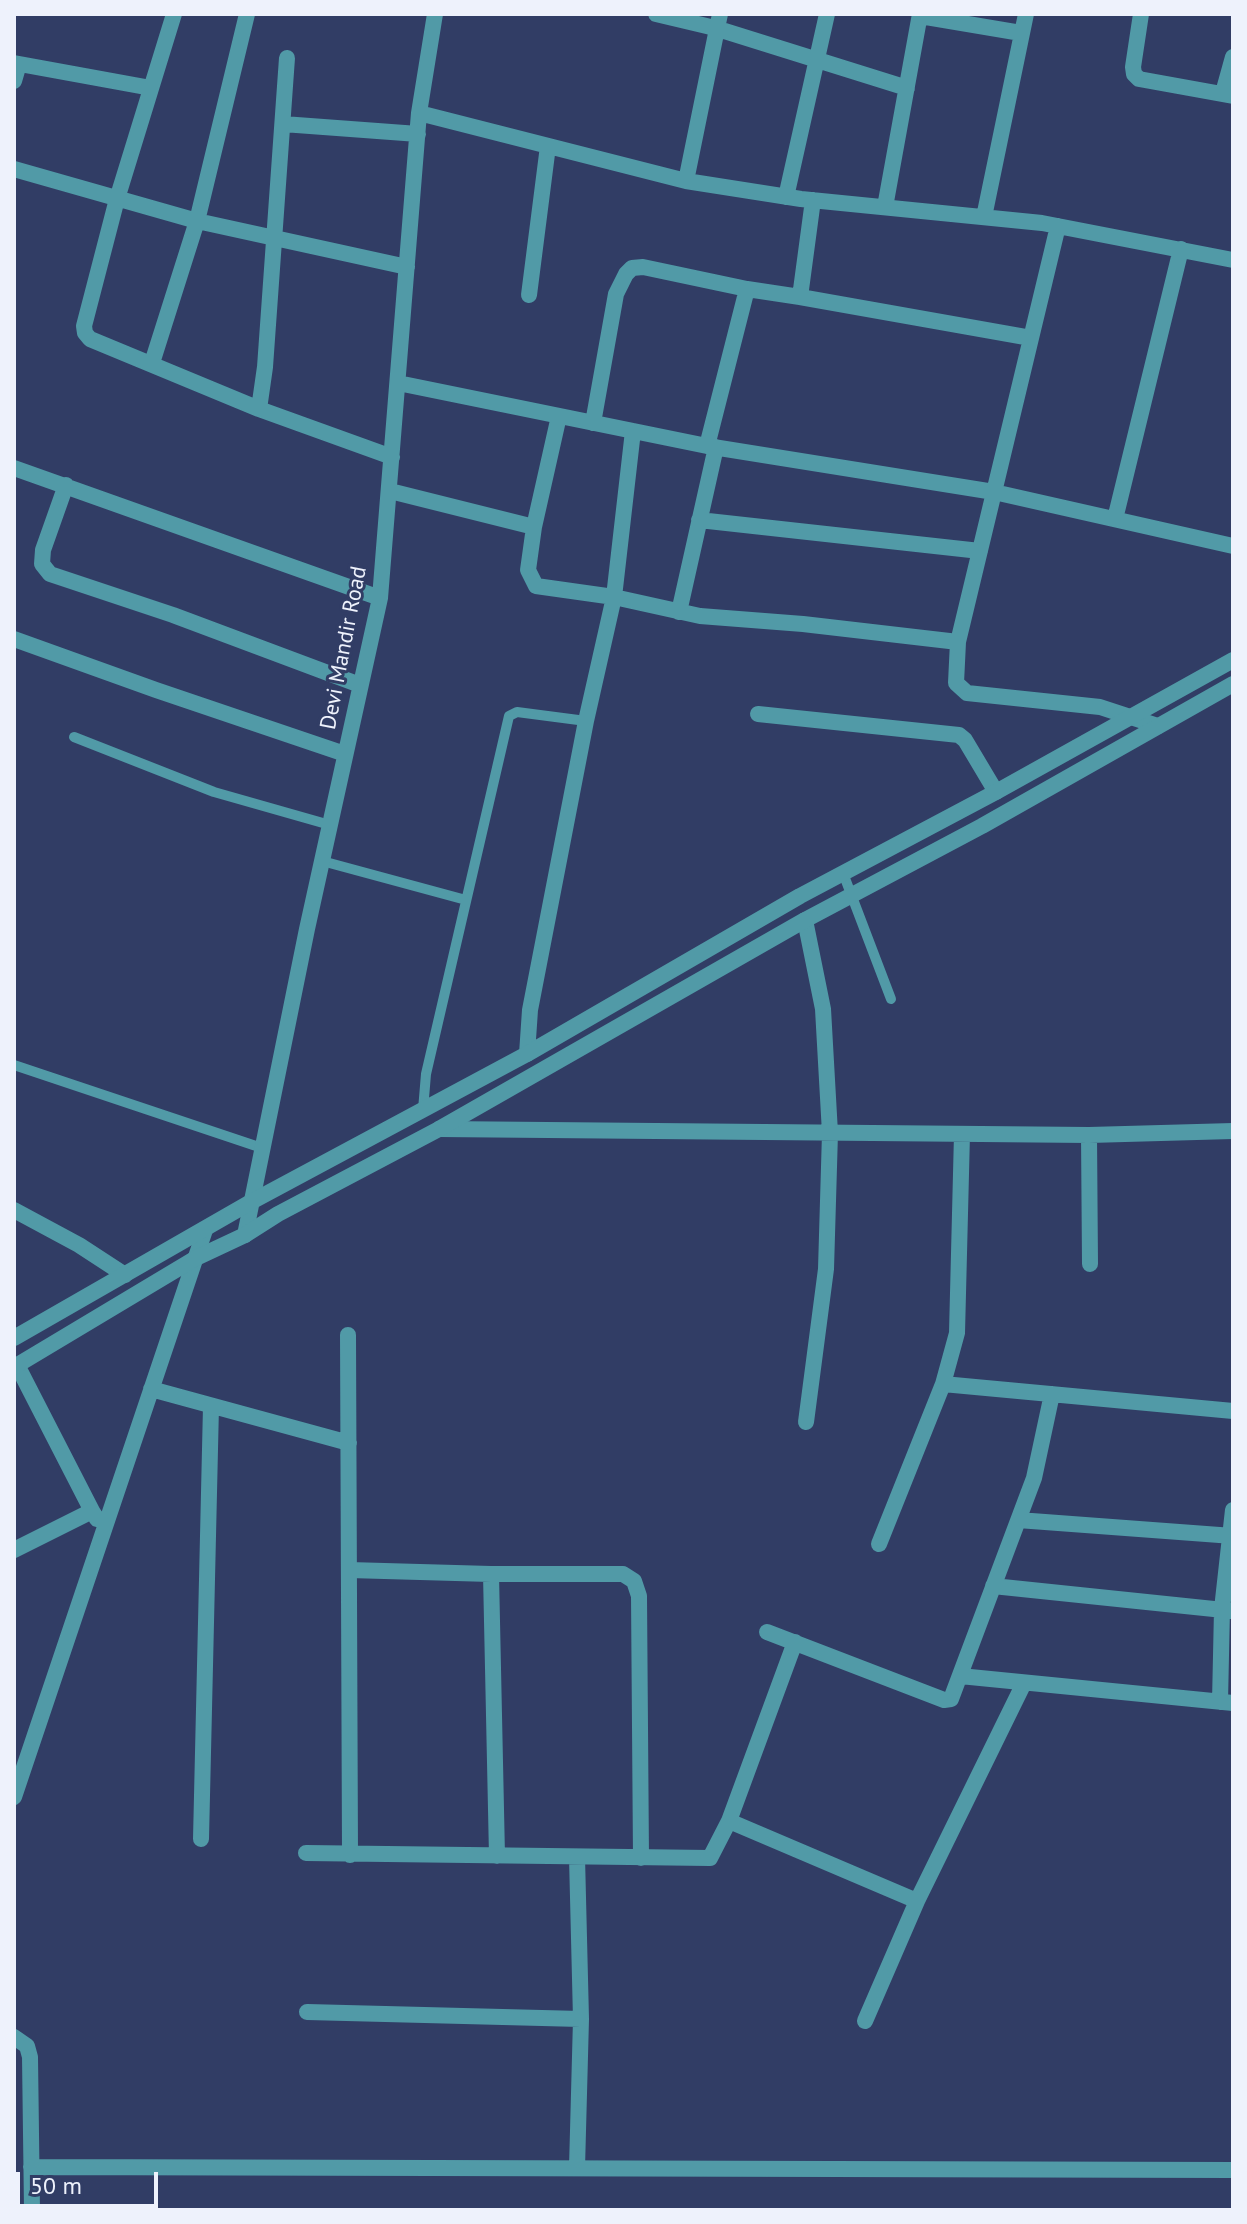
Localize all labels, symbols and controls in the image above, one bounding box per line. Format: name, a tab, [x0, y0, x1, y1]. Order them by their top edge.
street label: Devi Mandir Road	[315, 564, 373, 732]
scale bar	[20, 2156, 162, 2206]
text: 50 m	[30, 2170, 82, 2201]

